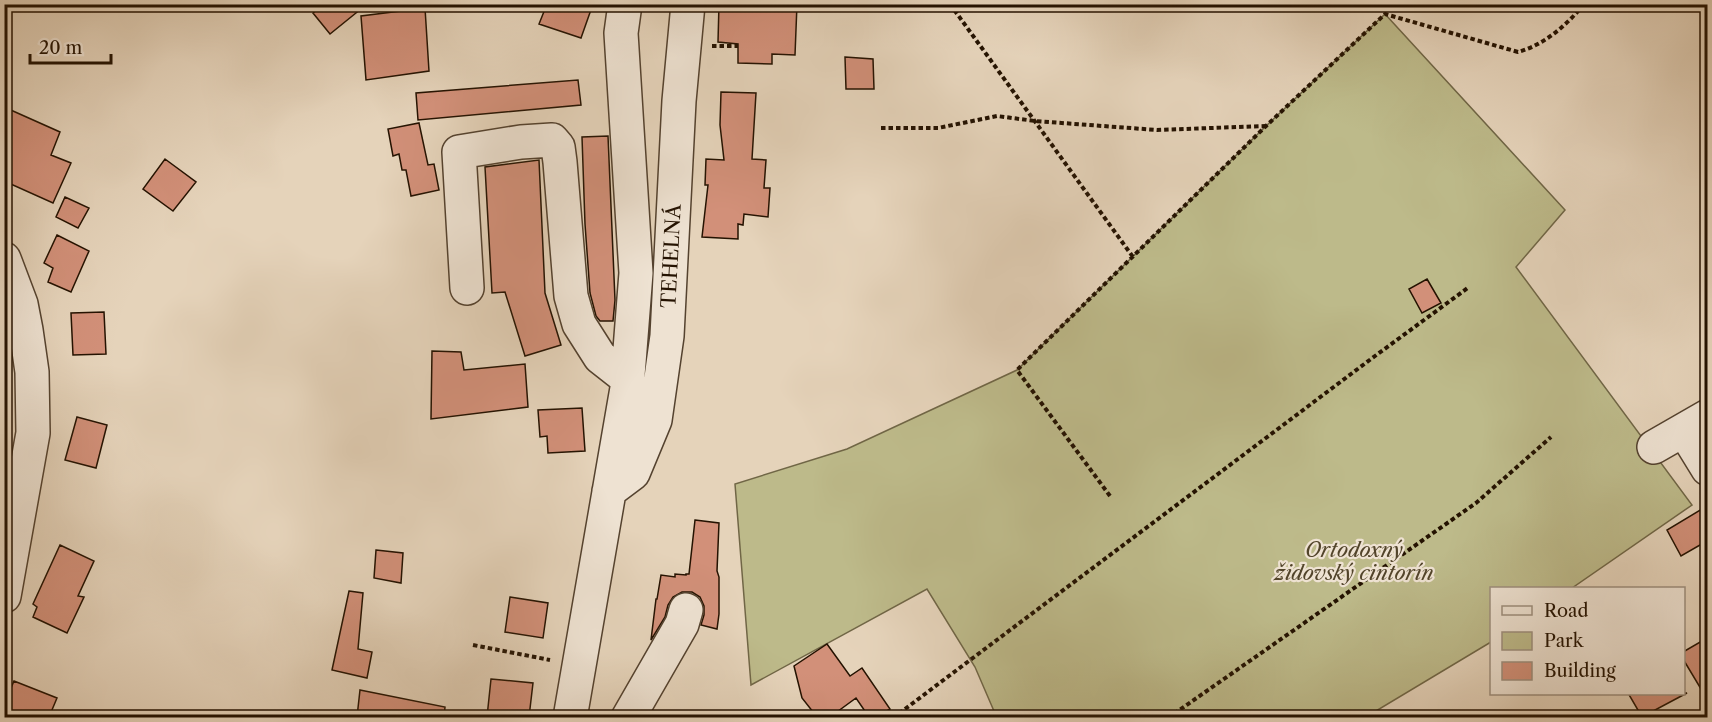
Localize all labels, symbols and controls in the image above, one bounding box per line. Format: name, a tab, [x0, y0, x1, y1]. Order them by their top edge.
scale bar	[30, 27, 111, 65]
text: 20 m	[39, 37, 83, 59]
street label: TEHELNÁ	[655, 202, 686, 309]
park label: Ortodoxný židovský cintorín	[1272, 538, 1434, 585]
legend	[1490, 587, 1685, 695]
text: Road	[1544, 600, 1589, 622]
text: Park	[1544, 630, 1585, 652]
text: Building	[1544, 660, 1616, 682]

